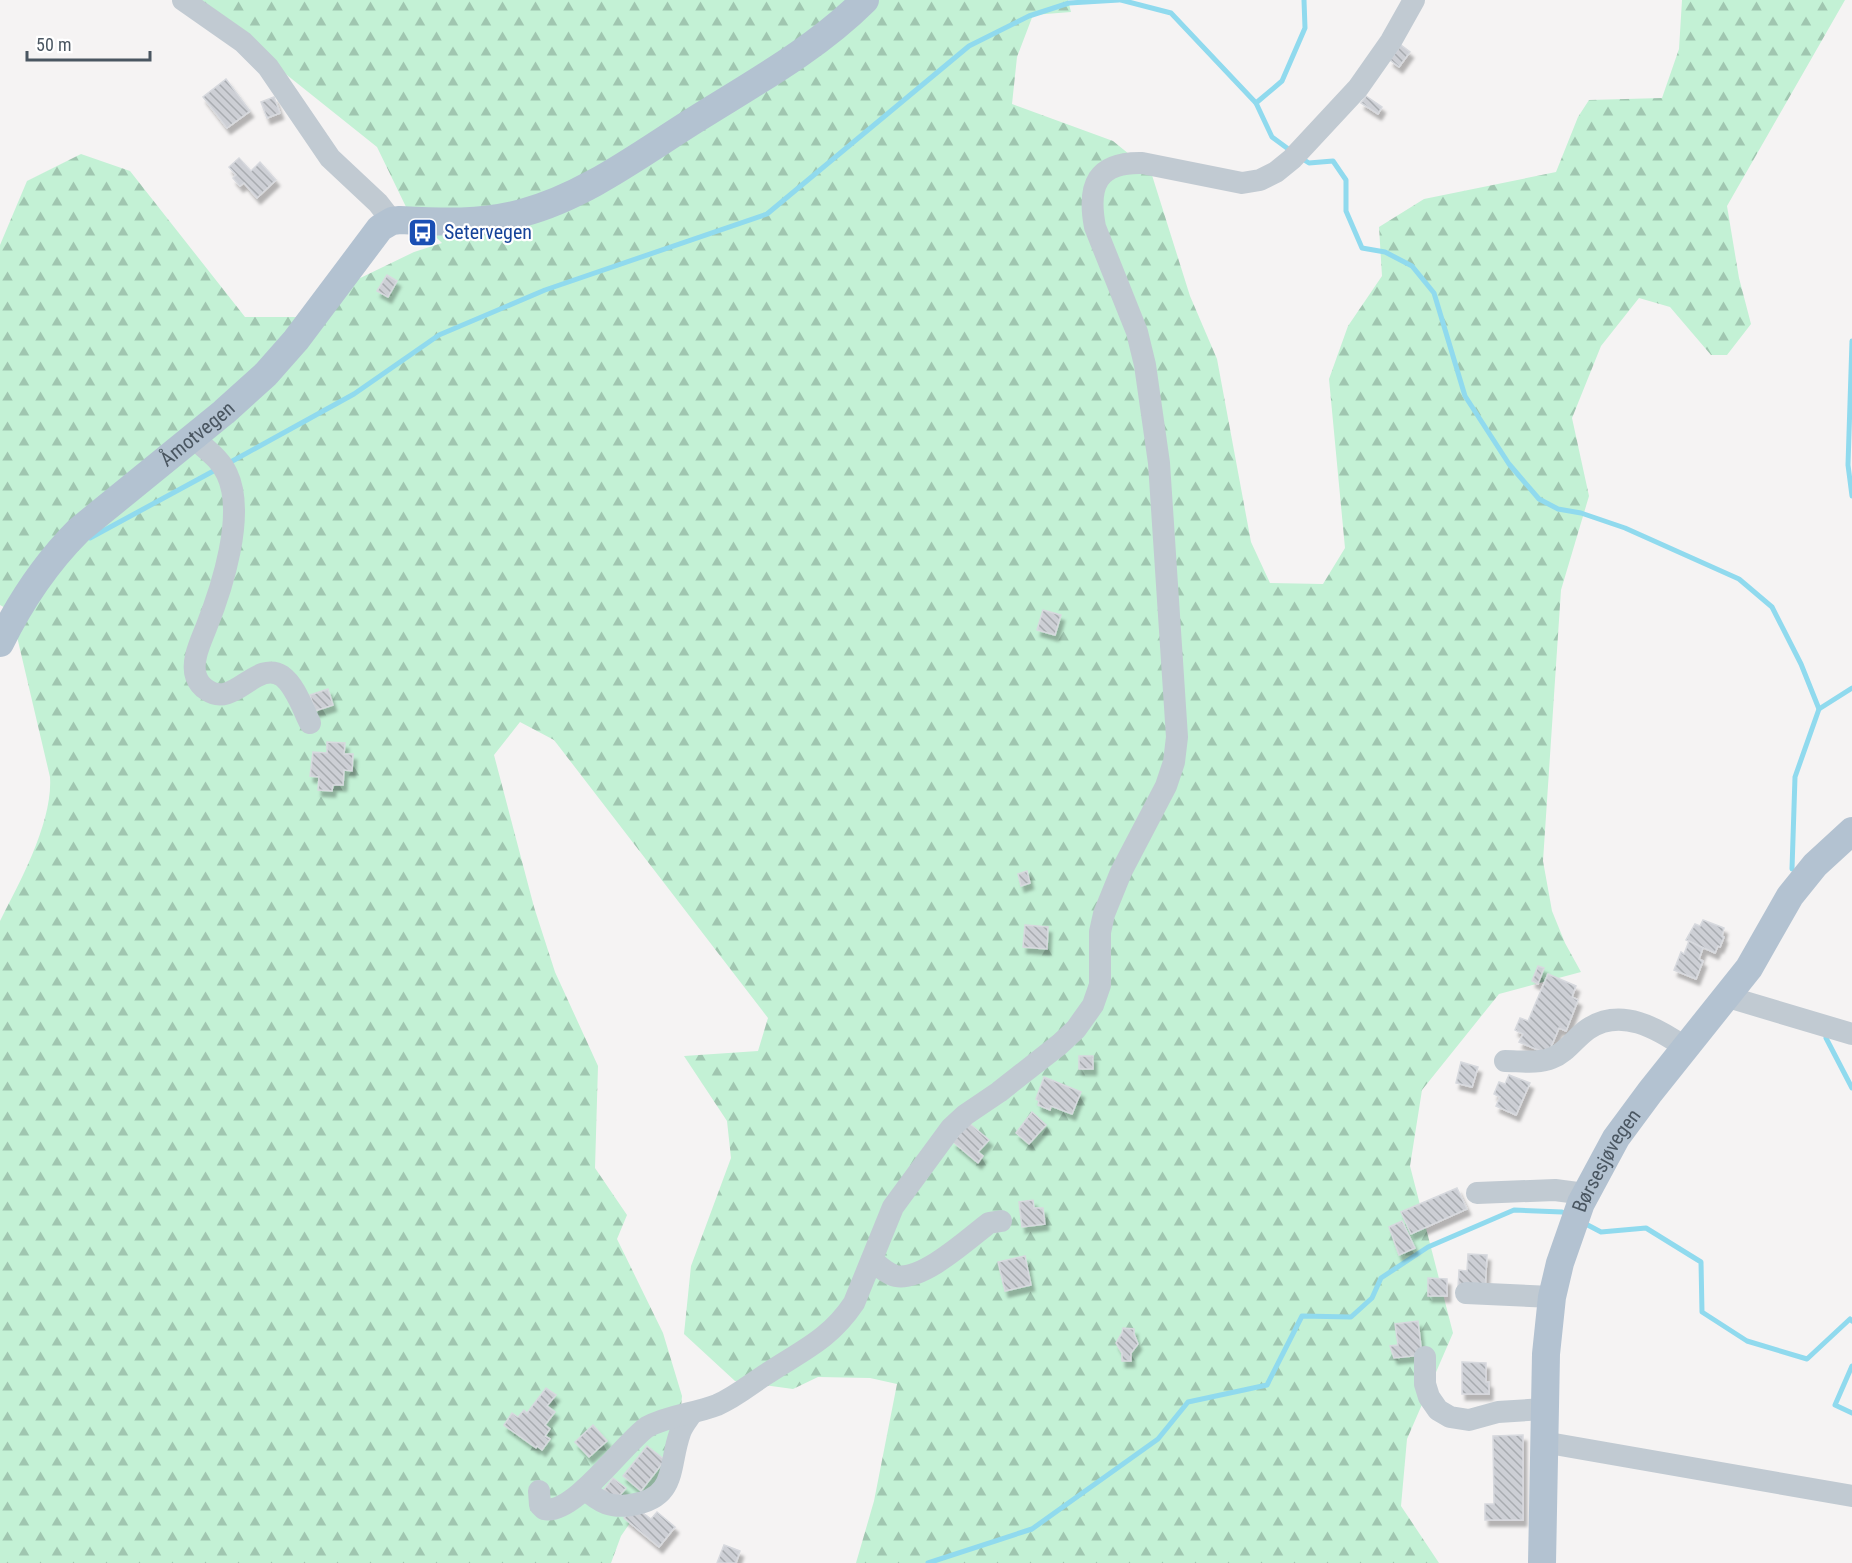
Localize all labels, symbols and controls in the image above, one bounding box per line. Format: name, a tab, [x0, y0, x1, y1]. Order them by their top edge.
scale bar	[27, 24, 150, 62]
text: 50 m	[36, 34, 71, 55]
bus stop icon: Setervegen	[407, 216, 439, 248]
place label: Setervegen	[444, 220, 532, 244]
street label: Åmotvegen	[155, 396, 240, 471]
street label: Børsesjøvegen	[1567, 1104, 1645, 1215]

